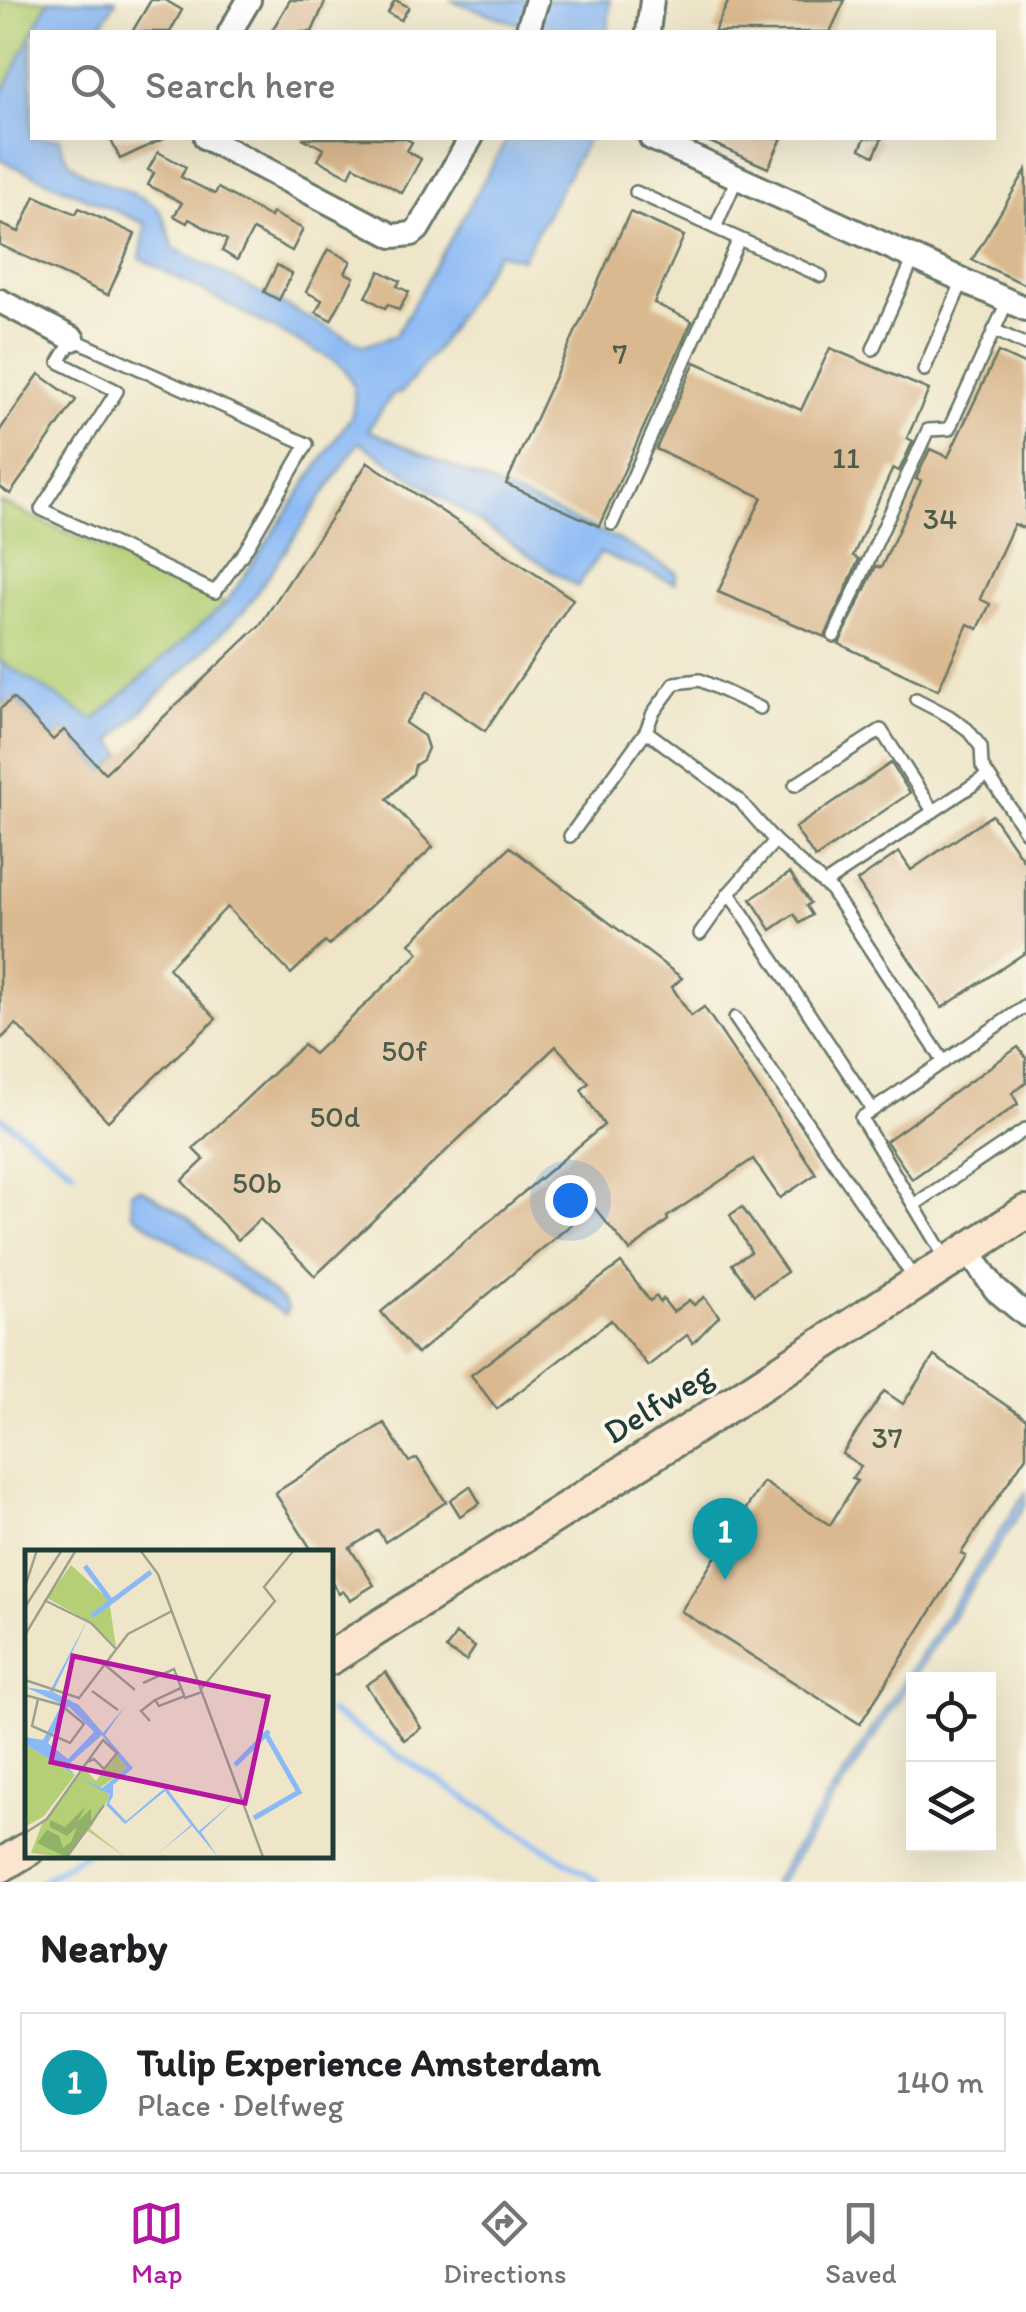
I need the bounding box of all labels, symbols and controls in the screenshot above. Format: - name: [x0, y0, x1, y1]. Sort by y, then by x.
- search box: [30, 30, 996, 140]
- icon: search: [65, 58, 120, 113]
- text: Search here: [145, 62, 336, 108]
- house number: 7: [613, 335, 628, 372]
- house number: 11: [832, 439, 860, 476]
- house number: 34: [923, 500, 957, 537]
- house number: 50f: [381, 1032, 427, 1069]
- house number: 50d: [310, 1098, 361, 1135]
- house number: 50b: [232, 1164, 282, 1201]
- your location: [545, 1175, 596, 1226]
- street label: Delfweg: [595, 1353, 721, 1453]
- house number: 37: [871, 1419, 903, 1456]
- pin: 1: [692, 1498, 758, 1580]
- inset map: [25, 1550, 332, 1857]
- map controls: [906, 1672, 996, 1852]
- button: locate: [906, 1672, 996, 1762]
- button: layers: [906, 1762, 996, 1852]
- text: Nearby: [40, 1922, 167, 1973]
- text: Tulip Experience Amsterdam: [137, 2040, 601, 2086]
- text: 1: [67, 2063, 82, 2101]
- text: 140 m: [896, 2063, 984, 2101]
- text: Place · Delfweg: [137, 2086, 344, 2124]
- tab: Map: [129, 2196, 184, 2290]
- tab: Directions: [443, 2196, 566, 2290]
- tab: Saved: [825, 2196, 897, 2290]

